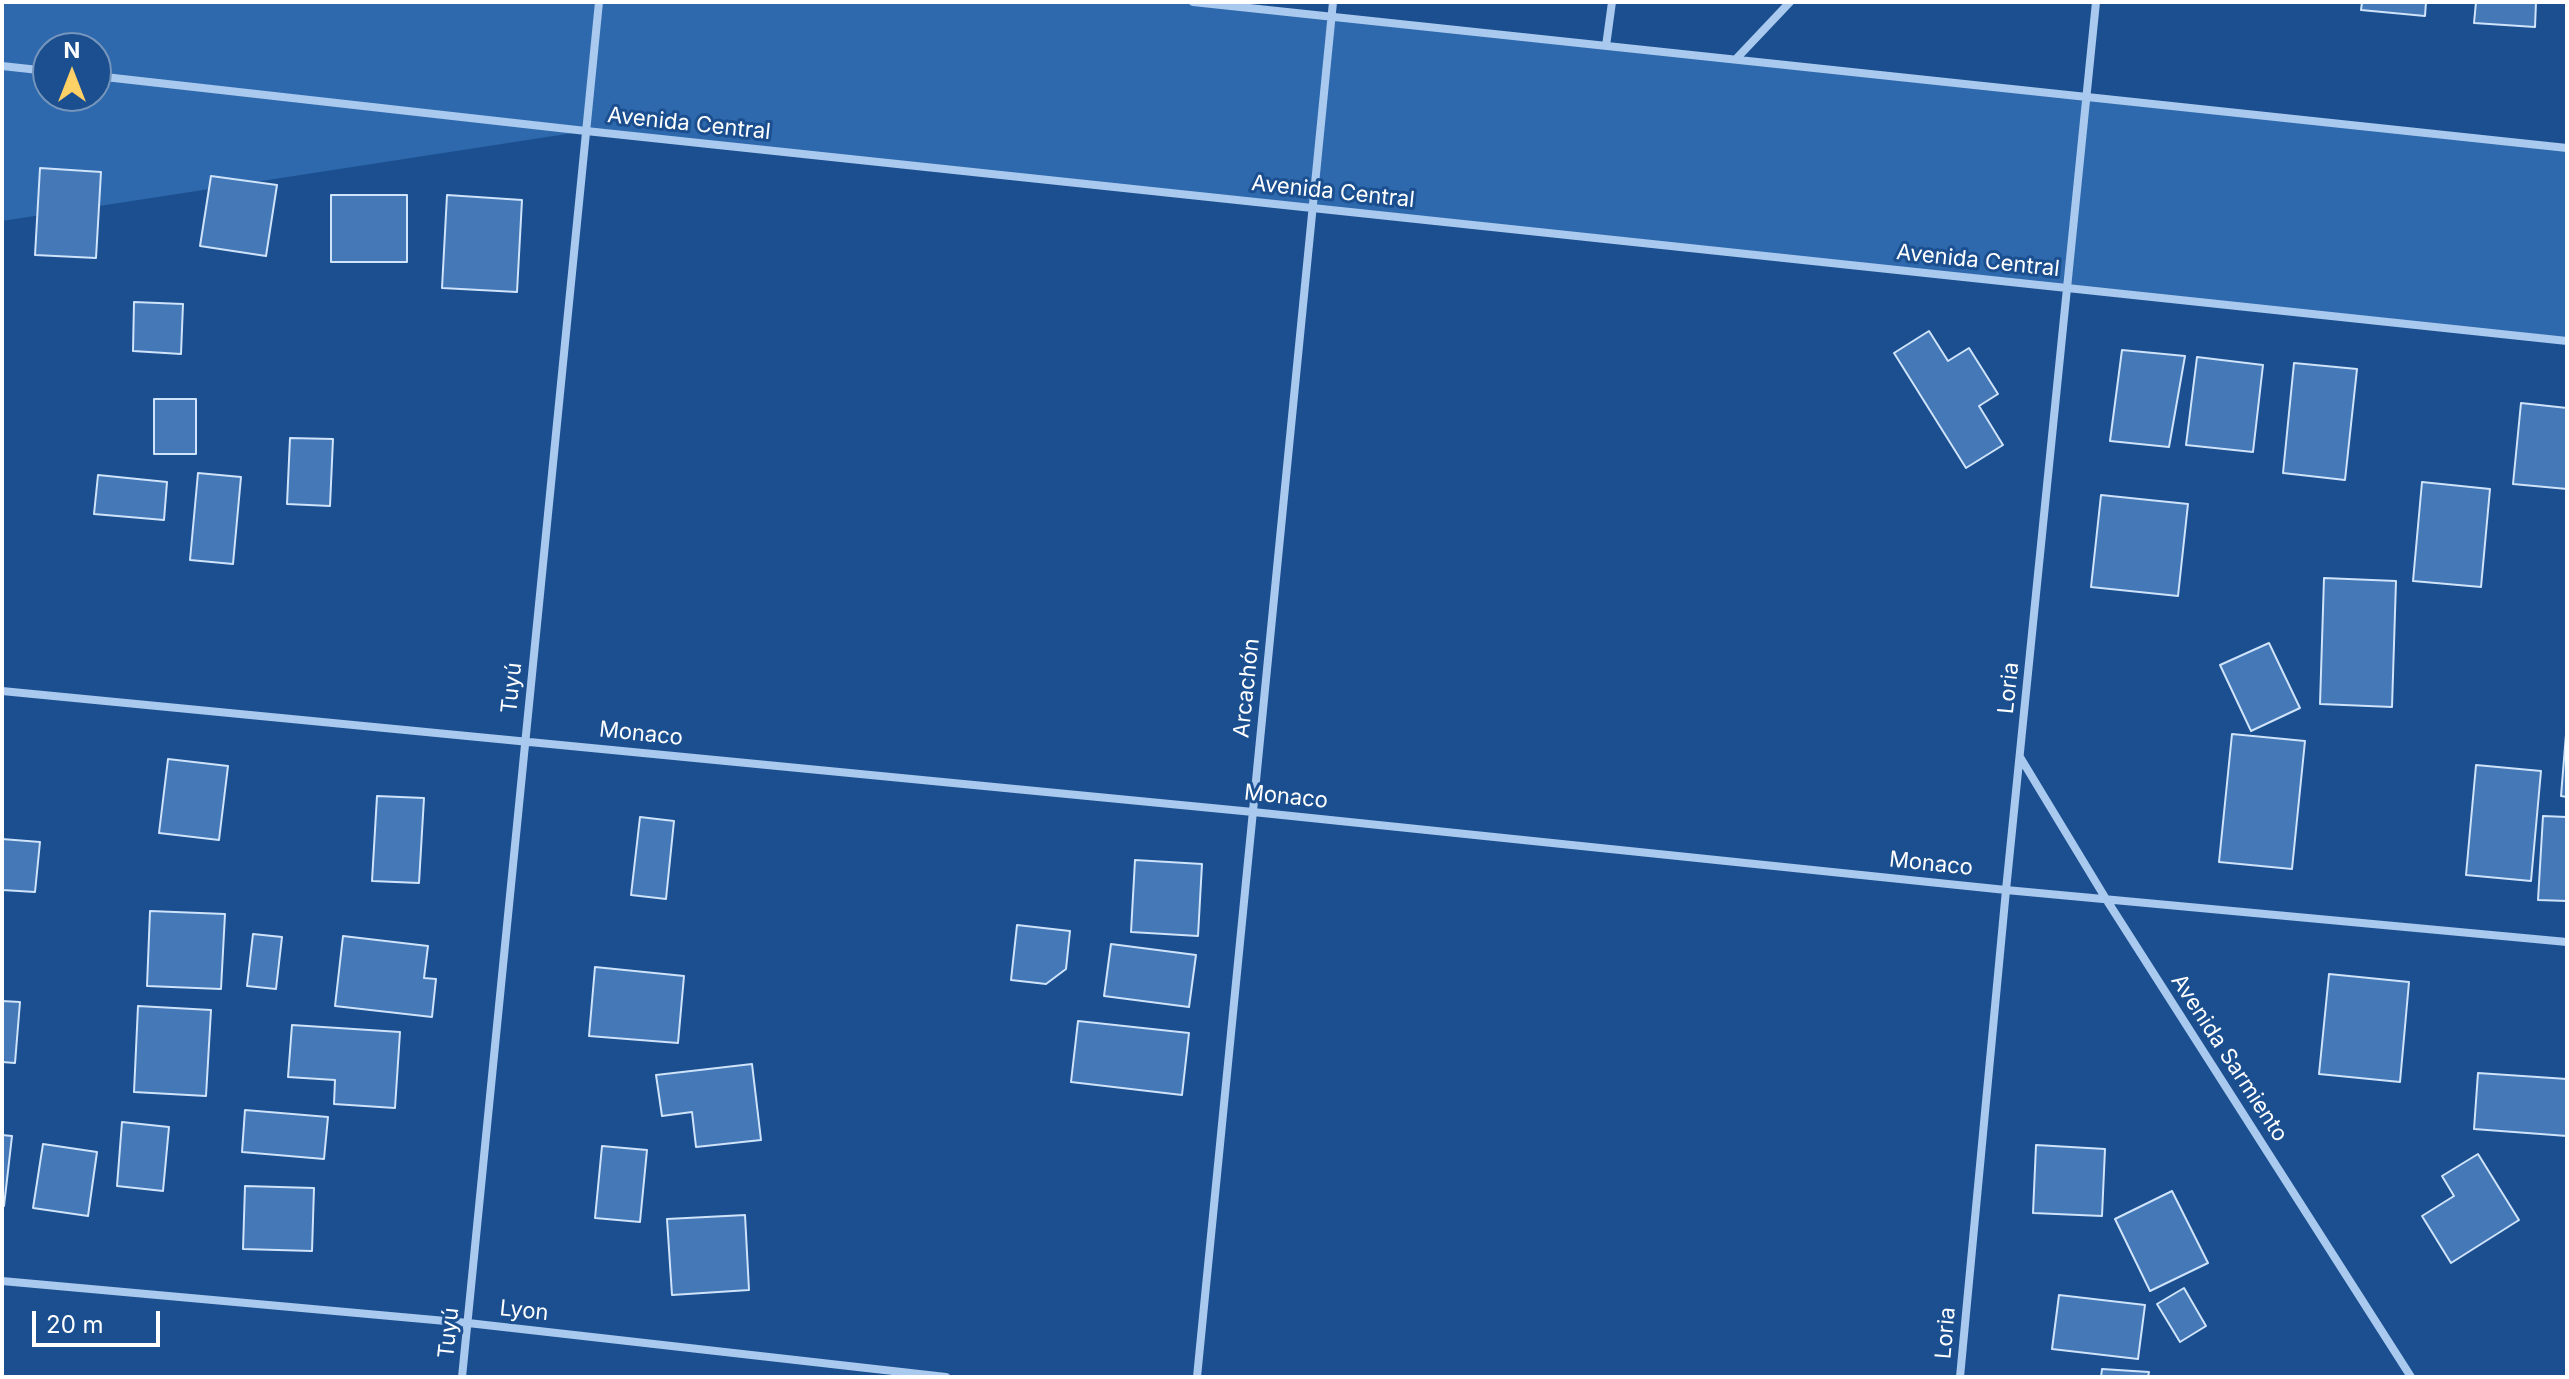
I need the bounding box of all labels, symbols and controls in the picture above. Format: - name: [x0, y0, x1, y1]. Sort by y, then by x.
- north arrow: [32, 32, 112, 112]
- text: N: [64, 37, 80, 63]
- street label: Avenida Central: [606, 102, 772, 146]
- street label: Avenida Central: [1250, 170, 1416, 214]
- street label: Avenida Central: [1895, 239, 2061, 283]
- street label: Arcachón: [1229, 637, 1265, 739]
- street label: Tuyú: [496, 661, 528, 715]
- street label: Loria: [1993, 661, 2025, 715]
- street label: Monaco: [598, 716, 684, 752]
- street label: Monaco: [1243, 779, 1329, 815]
- street label: Monaco: [1888, 846, 1974, 882]
- street label: Avenida Sarmiento: [2165, 969, 2293, 1147]
- scale bar: [36, 1295, 164, 1345]
- street label: Lyon: [498, 1295, 550, 1327]
- street label: Tuyú: [433, 1306, 465, 1360]
- street label: Loria: [1931, 1306, 1961, 1360]
- text: 20 m: [46, 1310, 104, 1339]

